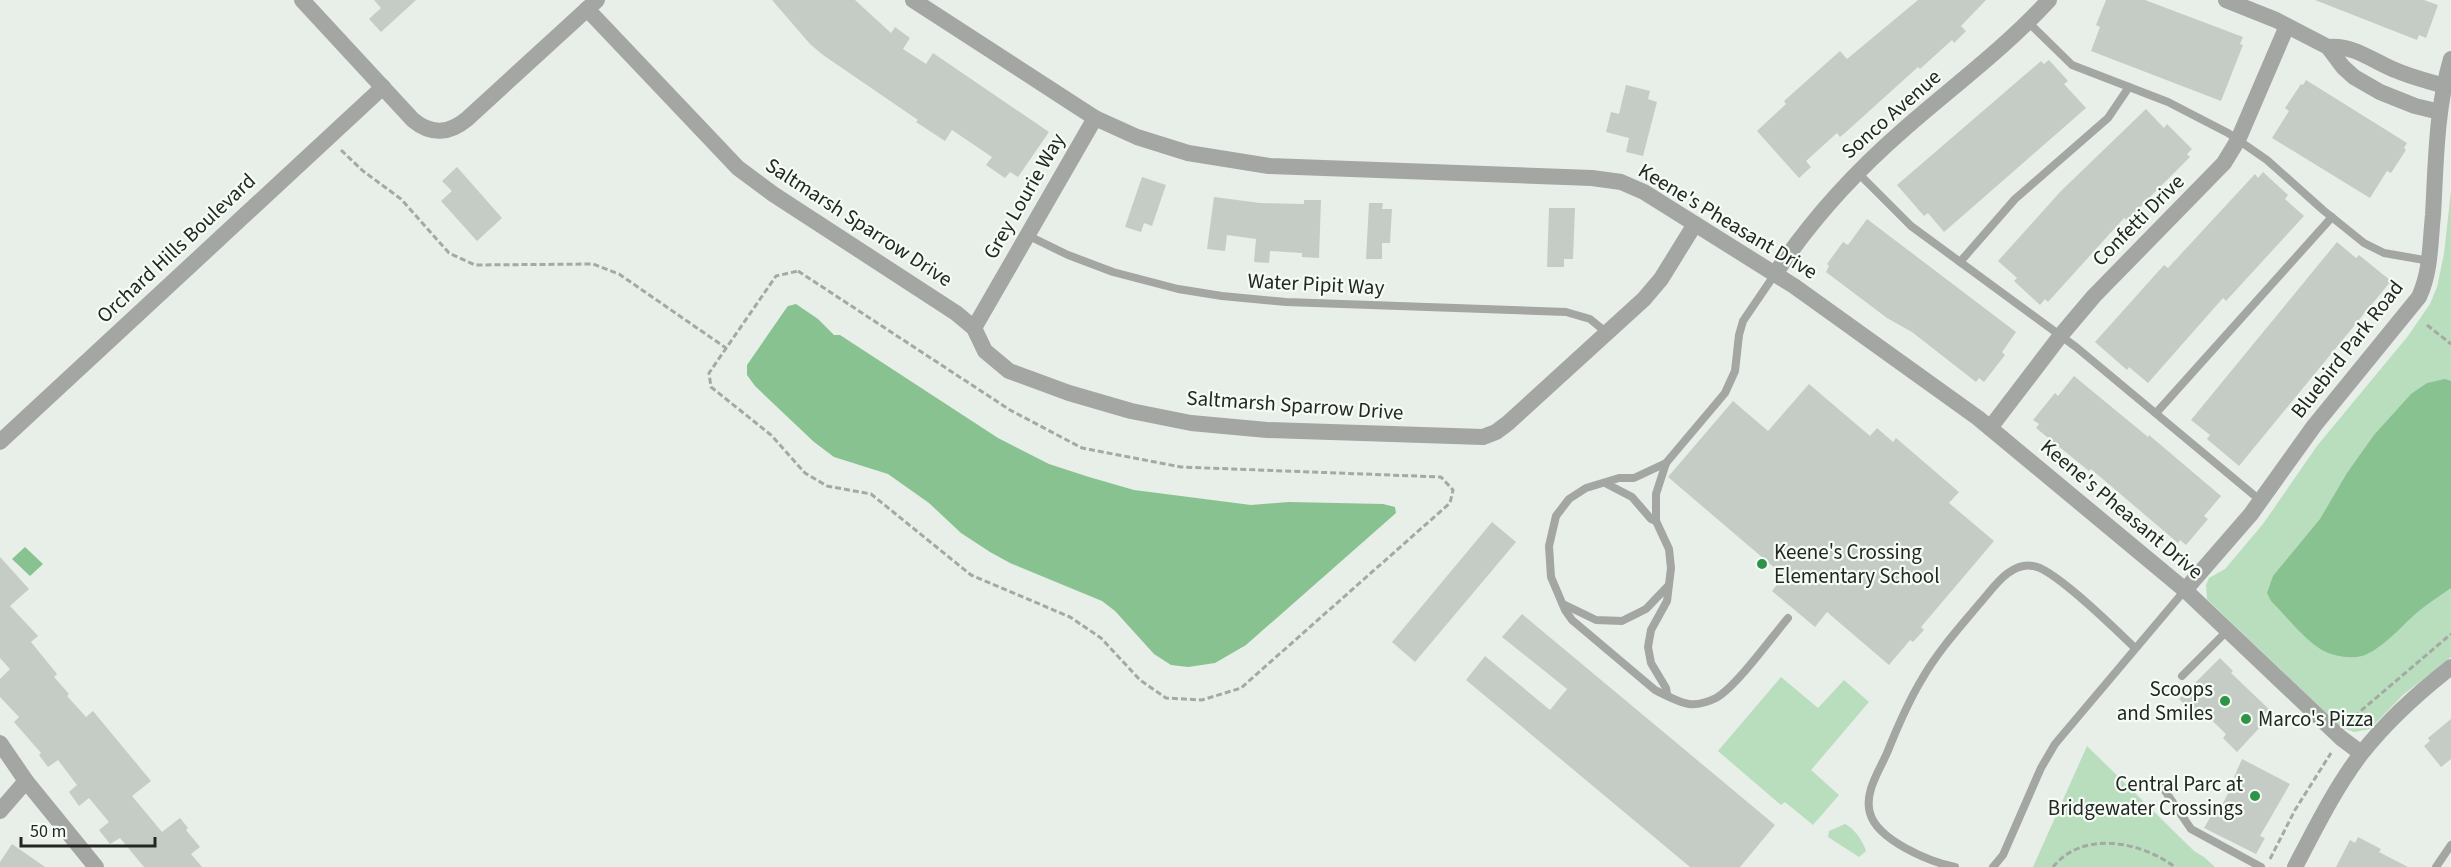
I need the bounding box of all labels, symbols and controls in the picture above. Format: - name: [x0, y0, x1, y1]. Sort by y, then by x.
- street label: Sonco Avenue: [1835, 62, 1947, 166]
- street label: Grey Lourie Way: [976, 127, 1072, 265]
- street label: Saltmarsh Sparrow Drive: [760, 150, 958, 294]
- street label: Keene's Pheasant Drive: [1633, 156, 1823, 286]
- street label: Orchard Hills Boulevard: [90, 166, 262, 330]
- street label: Confetti Drive: [2085, 167, 2191, 273]
- street label: Water Pipit Way: [1247, 265, 1385, 303]
- street label: Bluebird Park Road: [2284, 274, 2410, 424]
- street label: Saltmarsh Sparrow Drive: [1185, 382, 1405, 428]
- street label: Keene's Pheasant Drive: [2034, 432, 2210, 586]
- place label: Keene's Crossing Elementary School: [1774, 537, 1940, 591]
- marker: Keene's Crossing Elementary School: [1755, 557, 1769, 571]
- place label: Scoops and Smiles: [2117, 674, 2213, 728]
- marker: Scoops and Smiles: [2218, 694, 2232, 708]
- place label: Marco's Pizza: [2258, 704, 2374, 734]
- marker: Marco's Pizza: [2239, 712, 2253, 726]
- place label: Central Parc at Bridgewater Crossings: [2048, 769, 2243, 823]
- marker: Central Parc at Bridgewater Crossings: [2248, 789, 2262, 803]
- scale bar: [21, 810, 154, 848]
- text: 50 m: [30, 819, 66, 844]

